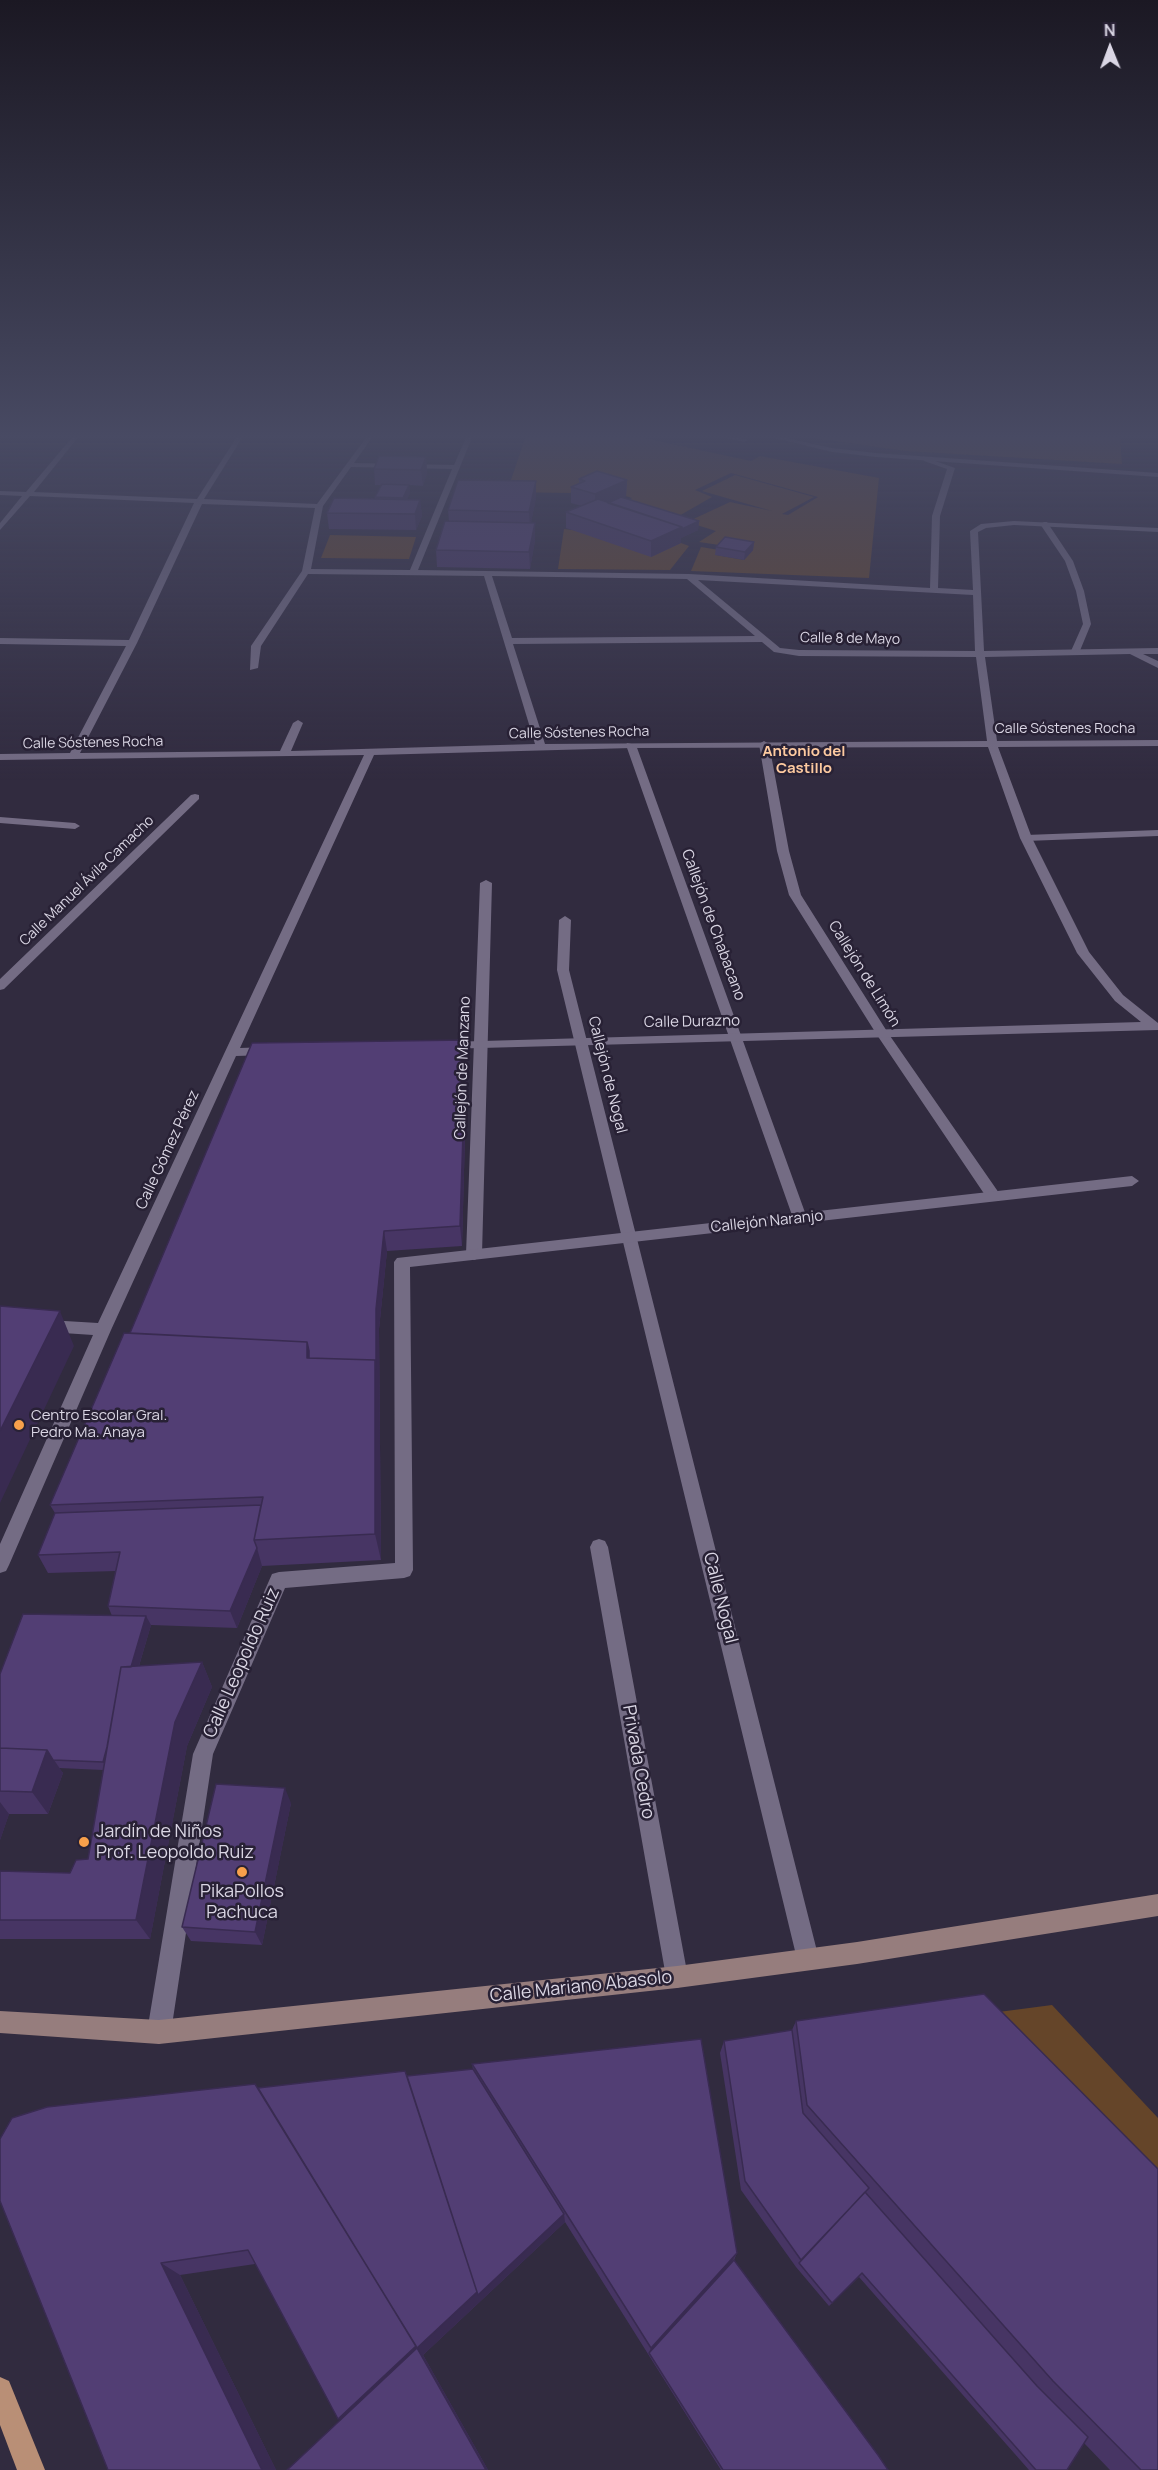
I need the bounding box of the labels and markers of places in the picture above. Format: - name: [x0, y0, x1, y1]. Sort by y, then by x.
- place label: Centro Escolar Gral. Pedro Ma. Anaya: [31, 1407, 167, 1442]
- marker: Centro Escolar Gral. Pedro Ma. Anaya: [12, 1418, 26, 1432]
- place label: Jardín de Niños Prof. Leopoldo Ruiz: [96, 1821, 254, 1864]
- marker: Jardín de Niños Prof. Leopoldo Ruiz: [77, 1835, 91, 1849]
- marker: PikaPollos Pachuca: [235, 1865, 249, 1879]
- place label: PikaPollos Pachuca: [200, 1881, 284, 1924]

